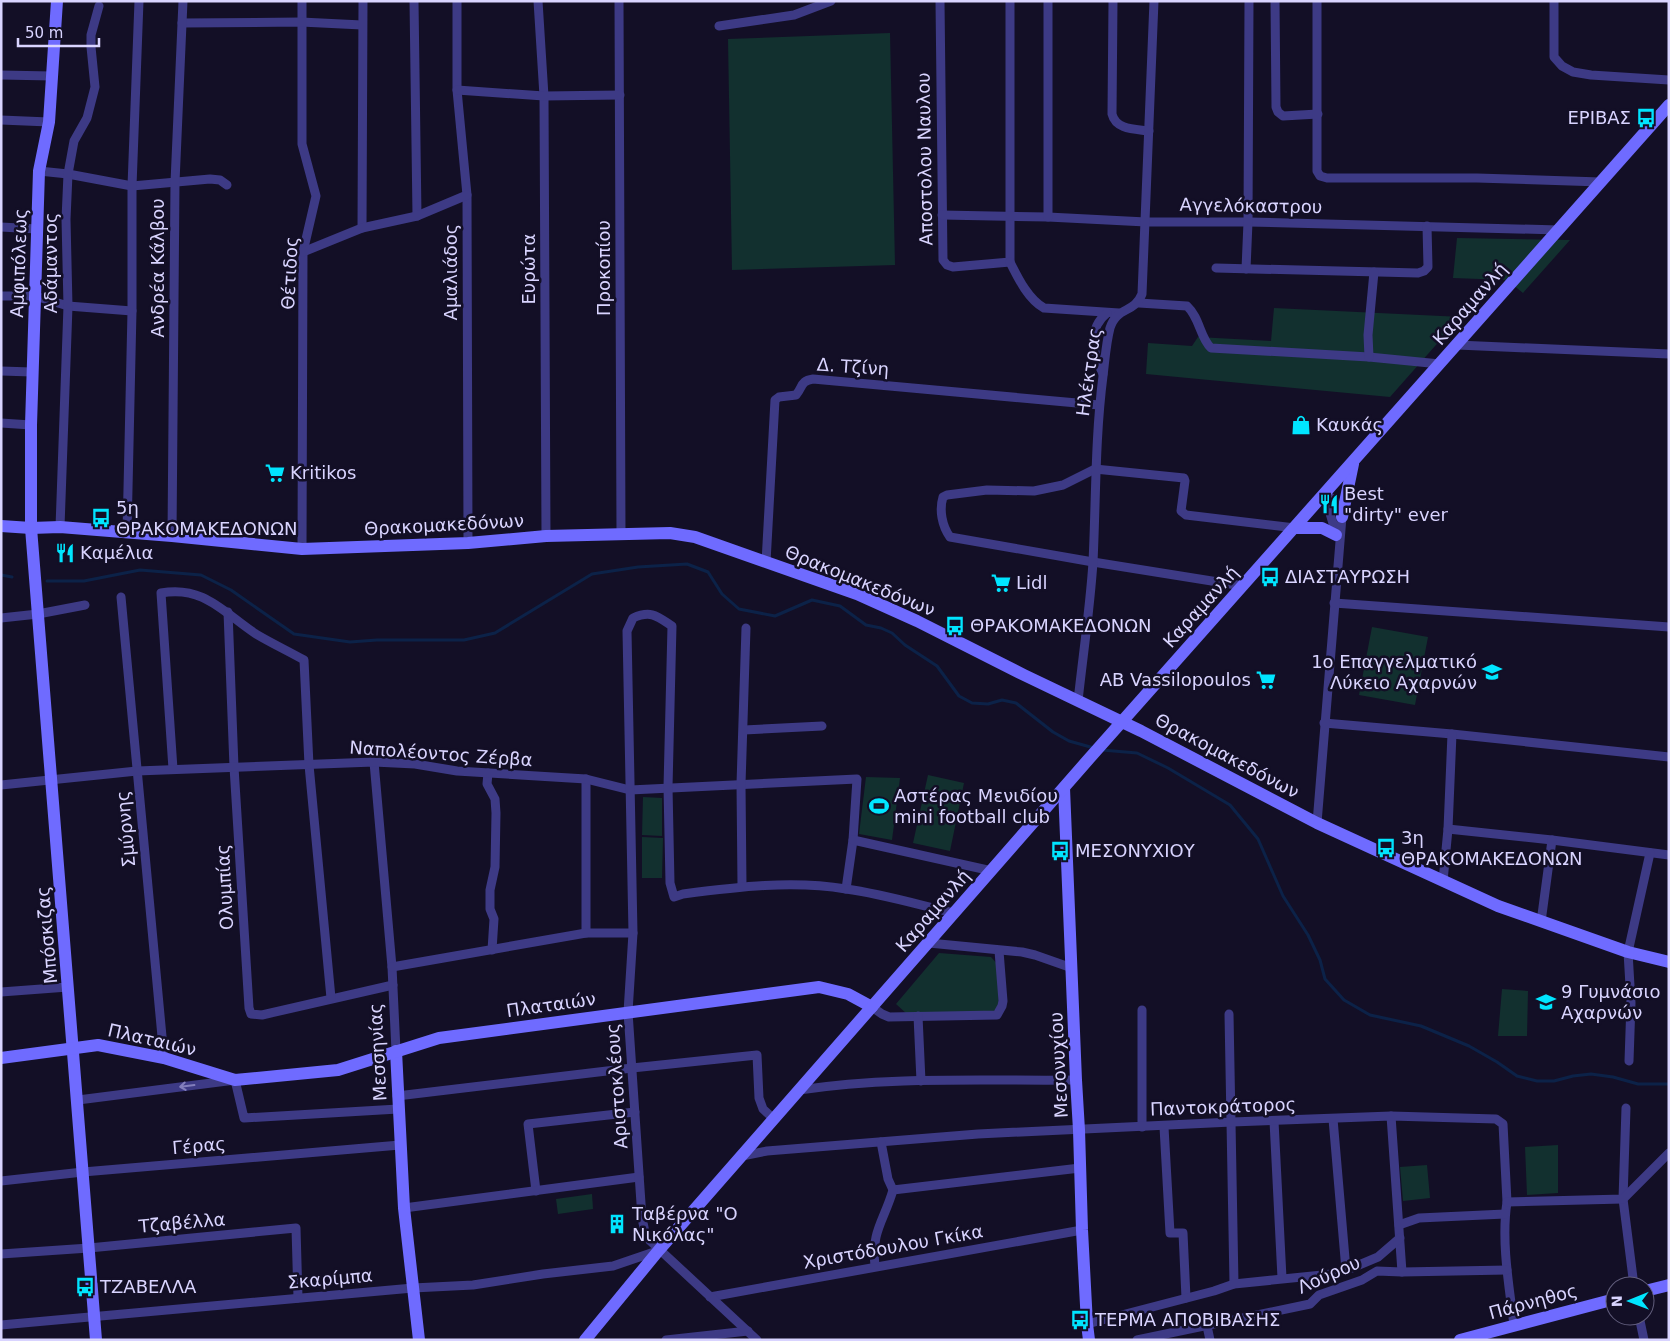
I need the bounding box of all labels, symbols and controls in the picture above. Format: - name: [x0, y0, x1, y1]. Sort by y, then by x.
- scale bar: [18, 15, 99, 47]
- text: 50 m: [25, 24, 63, 42]
- street label: Αποστολου Ναυλου: [912, 72, 937, 246]
- place label: ΕΡΙΒΑΣ: [1567, 107, 1631, 128]
- bus stop icon: ΕΡΙΒΑΣ: [1635, 107, 1657, 129]
- street label: Αγγελόκαστρου: [1180, 194, 1322, 217]
- street label: Ανδρέα Κάλβου: [147, 198, 168, 338]
- street label: Αμφιπόλεως: [6, 208, 31, 318]
- street label: Αδάμαντος: [40, 213, 61, 313]
- street label: Προκοπίου: [593, 220, 614, 316]
- street label: Αμαλιάδος: [440, 224, 461, 320]
- street label: Ευρώτα: [518, 234, 539, 305]
- street label: Θέτιδος: [277, 236, 302, 310]
- street label: Καραμανλή: [1428, 258, 1511, 349]
- street label: Ηλέκτρας: [1072, 326, 1105, 418]
- street label: Δ. Τζίνη: [816, 354, 890, 379]
- shop icon: Καυκάς: [1290, 414, 1312, 436]
- place label: Καυκάς: [1316, 414, 1383, 435]
- supermarket icon: Kritikos: [264, 462, 286, 484]
- place label: Kritikos: [290, 462, 356, 483]
- place label: Best "dirty" ever: [1344, 483, 1449, 525]
- restaurant icon: Best "dirty" ever: [1318, 493, 1340, 515]
- place label: 5η ΘΡΑΚΟΜΑΚΕΔΟΝΩΝ: [116, 497, 298, 539]
- bus stop icon: 5η ΘΡΑΚΟΜΑΚΕΔΟΝΩΝ: [90, 507, 112, 529]
- street label: Θρακομακεδόνων: [364, 510, 524, 539]
- street label: Θρακομακεδόνων: [782, 541, 938, 620]
- restaurant icon: Καμέλια: [54, 542, 76, 564]
- place label: Καμέλια: [80, 542, 153, 563]
- street label: Καραμανλή: [1159, 562, 1243, 652]
- bus stop icon: ΔΙΑΣΤΑΥΡΩΣΗ: [1259, 566, 1281, 588]
- place label: ΔΙΑΣΤΑΥΡΩΣΗ: [1285, 566, 1410, 587]
- supermarket icon: Lidl: [990, 572, 1012, 594]
- place label: Lidl: [1016, 572, 1047, 593]
- bus stop icon: ΘΡΑΚΟΜΑΚΕΔΟΝΩΝ: [944, 615, 966, 637]
- place label: ΘΡΑΚΟΜΑΚΕΔΟΝΩΝ: [970, 615, 1152, 636]
- place label: 1ο Επαγγελματικό Λύκειο Αχαρνών: [1311, 651, 1477, 693]
- school or university icon: 1ο Επαγγελματικό Λύκειο Αχαρνών: [1481, 661, 1503, 683]
- place label: AB Vassilopoulos: [1100, 669, 1251, 690]
- supermarket icon: AB Vassilopoulos: [1255, 669, 1277, 691]
- street label: Θρακομακεδόνων: [1152, 709, 1303, 802]
- street label: Ναπολέοντος Ζέρβα: [349, 737, 533, 770]
- place label: Αστέρας Μενιδίου mini football club: [894, 785, 1058, 827]
- street label: Σμύρνης: [112, 790, 139, 868]
- sports icon: Αστέρας Μενιδίου mini football club: [868, 795, 890, 817]
- place label: 3η ΘΡΑΚΟΜΑΚΕΔΟΝΩΝ: [1401, 827, 1583, 869]
- bus stop icon: 3η ΘΡΑΚΟΜΑΚΕΔΟΝΩΝ: [1375, 837, 1397, 859]
- bus stop icon: ΜΕΣΟΝΥΧΙΟΥ: [1049, 840, 1071, 862]
- place label: ΜΕΣΟΝΥΧΙΟΥ: [1075, 840, 1196, 861]
- street label: Ολυμπίας: [212, 844, 237, 931]
- street label: Καραμανλή: [891, 865, 974, 956]
- street label: Μπόσκιζας: [32, 885, 61, 985]
- place label: 9 Γυμνάσιο Αχαρνών: [1561, 981, 1661, 1023]
- street label: Πλαταιών: [505, 988, 597, 1021]
- school or university icon: 9 Γυμνάσιο Αχαρνών: [1535, 991, 1557, 1013]
- street label: Μεσσηνίας: [364, 1003, 391, 1102]
- street label: Μεσονυχίου: [1045, 1012, 1072, 1119]
- street label: Πλαταιών: [106, 1019, 198, 1060]
- street label: Αριστοκλέους: [602, 1022, 631, 1150]
- one-way arrow: [179, 1081, 195, 1091]
- street label: Παντοκράτορος: [1150, 1093, 1296, 1120]
- street label: Γέρας: [171, 1133, 227, 1158]
- place label: Ταβέρνα "Ο Νικόλας": [631, 1203, 738, 1245]
- street label: Τζαβέλλα: [137, 1208, 226, 1237]
- building icon: Ταβέρνα "Ο Νικόλας": [606, 1213, 628, 1235]
- street label: Χριστόδουλου Γκίκα: [801, 1220, 985, 1273]
- street label: Λούρου: [1294, 1251, 1363, 1298]
- street label: Σκαρίμπα: [286, 1264, 373, 1293]
- bus stop icon: ΤΖΑΒΕΛΛΑ: [74, 1276, 96, 1298]
- place label: ΤΖΑΒΕΛΛΑ: [99, 1276, 197, 1297]
- north arrow: [1605, 1276, 1655, 1326]
- street label: Πάρνηθος: [1486, 1280, 1579, 1323]
- text: N: [1609, 1295, 1625, 1307]
- bus stop icon: ΤΕΡΜΑ ΑΠΟΒΙΒΑΣΗΣ: [1069, 1309, 1091, 1331]
- place label: ΤΕΡΜΑ ΑΠΟΒΙΒΑΣΗΣ: [1094, 1309, 1280, 1330]

